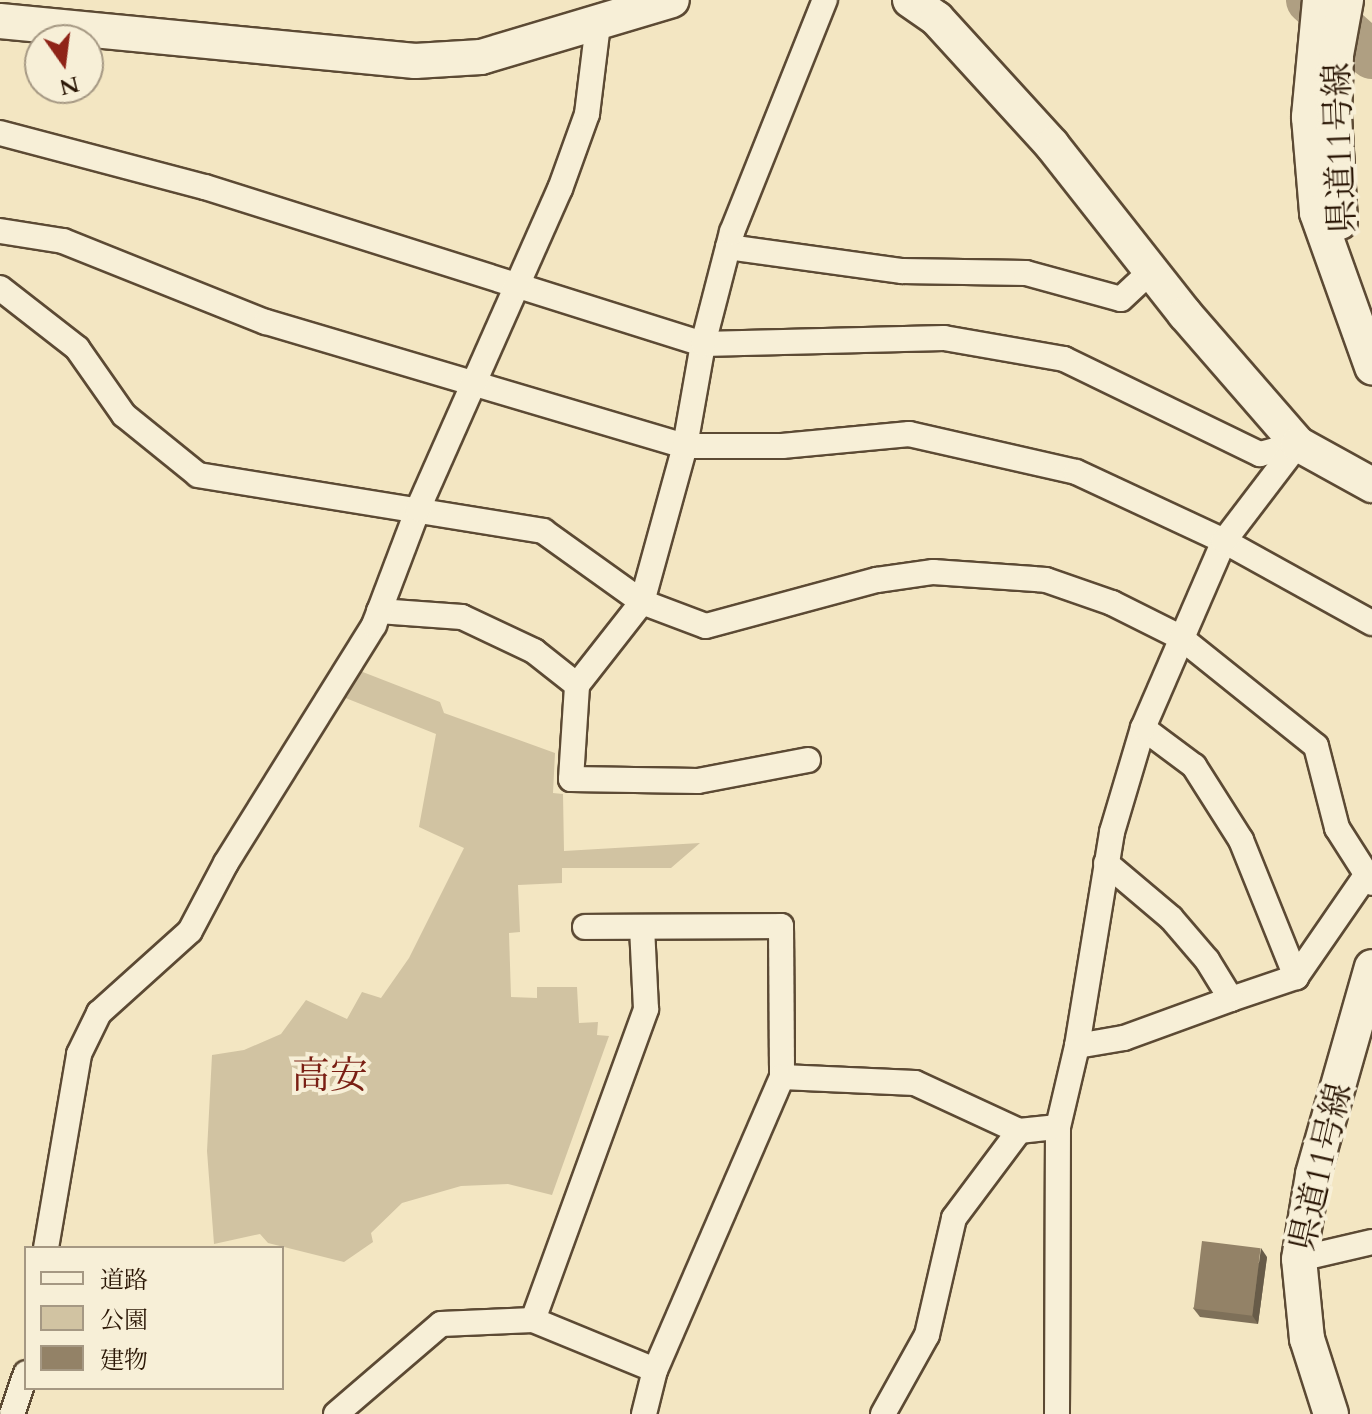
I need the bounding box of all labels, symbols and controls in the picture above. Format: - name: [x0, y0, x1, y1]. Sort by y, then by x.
- north arrow: [24, 24, 104, 104]
- street label: 県道11号線: [1317, 62, 1363, 234]
- text: N: [56, 68, 82, 102]
- district label: 高安: [292, 1054, 368, 1100]
- street label: 県道11号線: [1282, 1079, 1360, 1255]
- legend: [24, 1246, 284, 1390]
- text: 道路: [100, 1264, 148, 1297]
- text: 公園: [100, 1304, 148, 1337]
- text: 建物: [100, 1344, 148, 1377]

